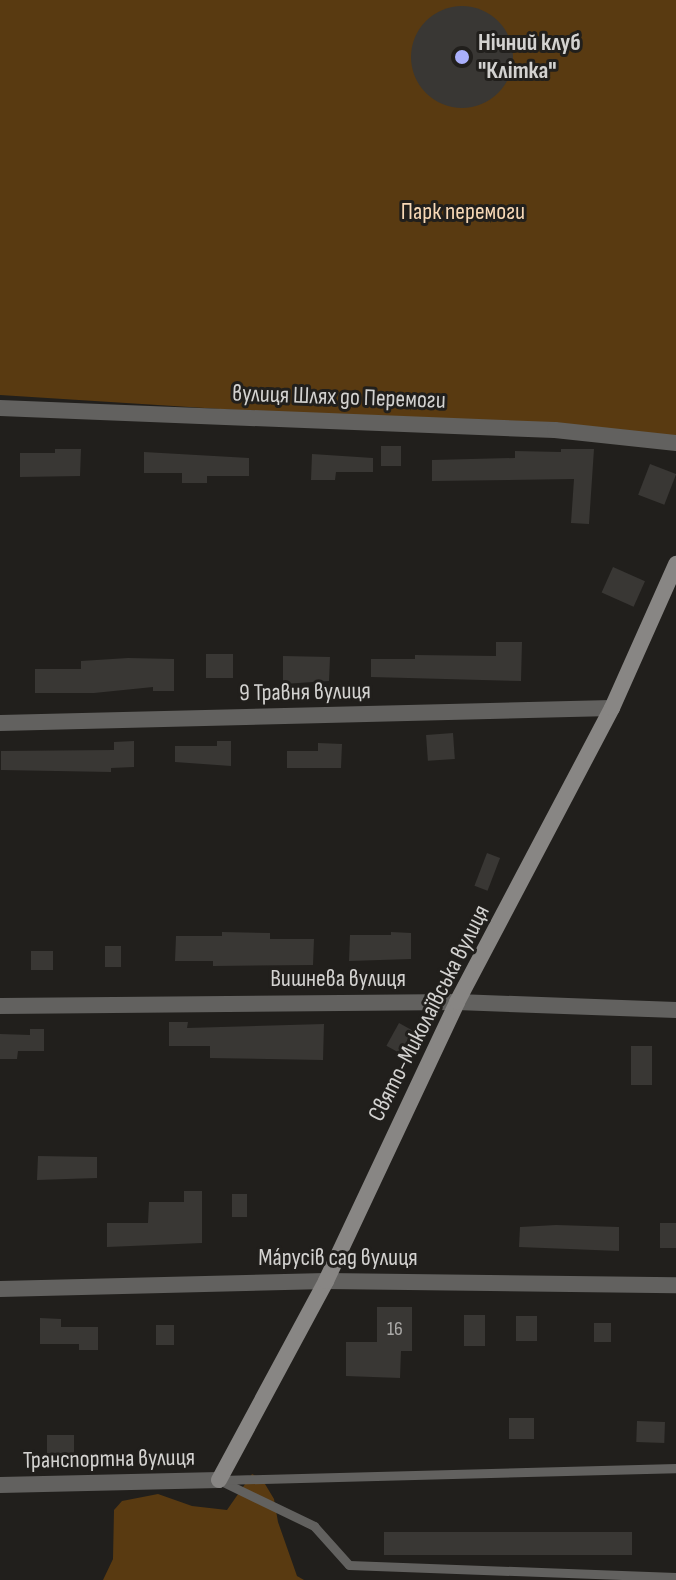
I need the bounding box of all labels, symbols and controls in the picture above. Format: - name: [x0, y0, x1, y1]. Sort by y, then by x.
- place label: Нічний клуб "Клітка": [478, 29, 581, 85]
- marker: Нічний клуб "Клітка": [453, 48, 471, 66]
- park label: Парк перемоги: [401, 198, 525, 226]
- street label: вулиця Шлях до Перемоги: [232, 379, 446, 415]
- street label: 9 Травня вулиця: [239, 676, 371, 708]
- street label: Свято-Миколаївська вулиця: [362, 900, 496, 1126]
- street label: Вишнева вулиця: [270, 965, 406, 993]
- street label: Мáрусів сад вулиця: [258, 1244, 418, 1272]
- house number: 16: [387, 1317, 403, 1341]
- street label: Транспортна вулиця: [23, 1443, 195, 1475]

